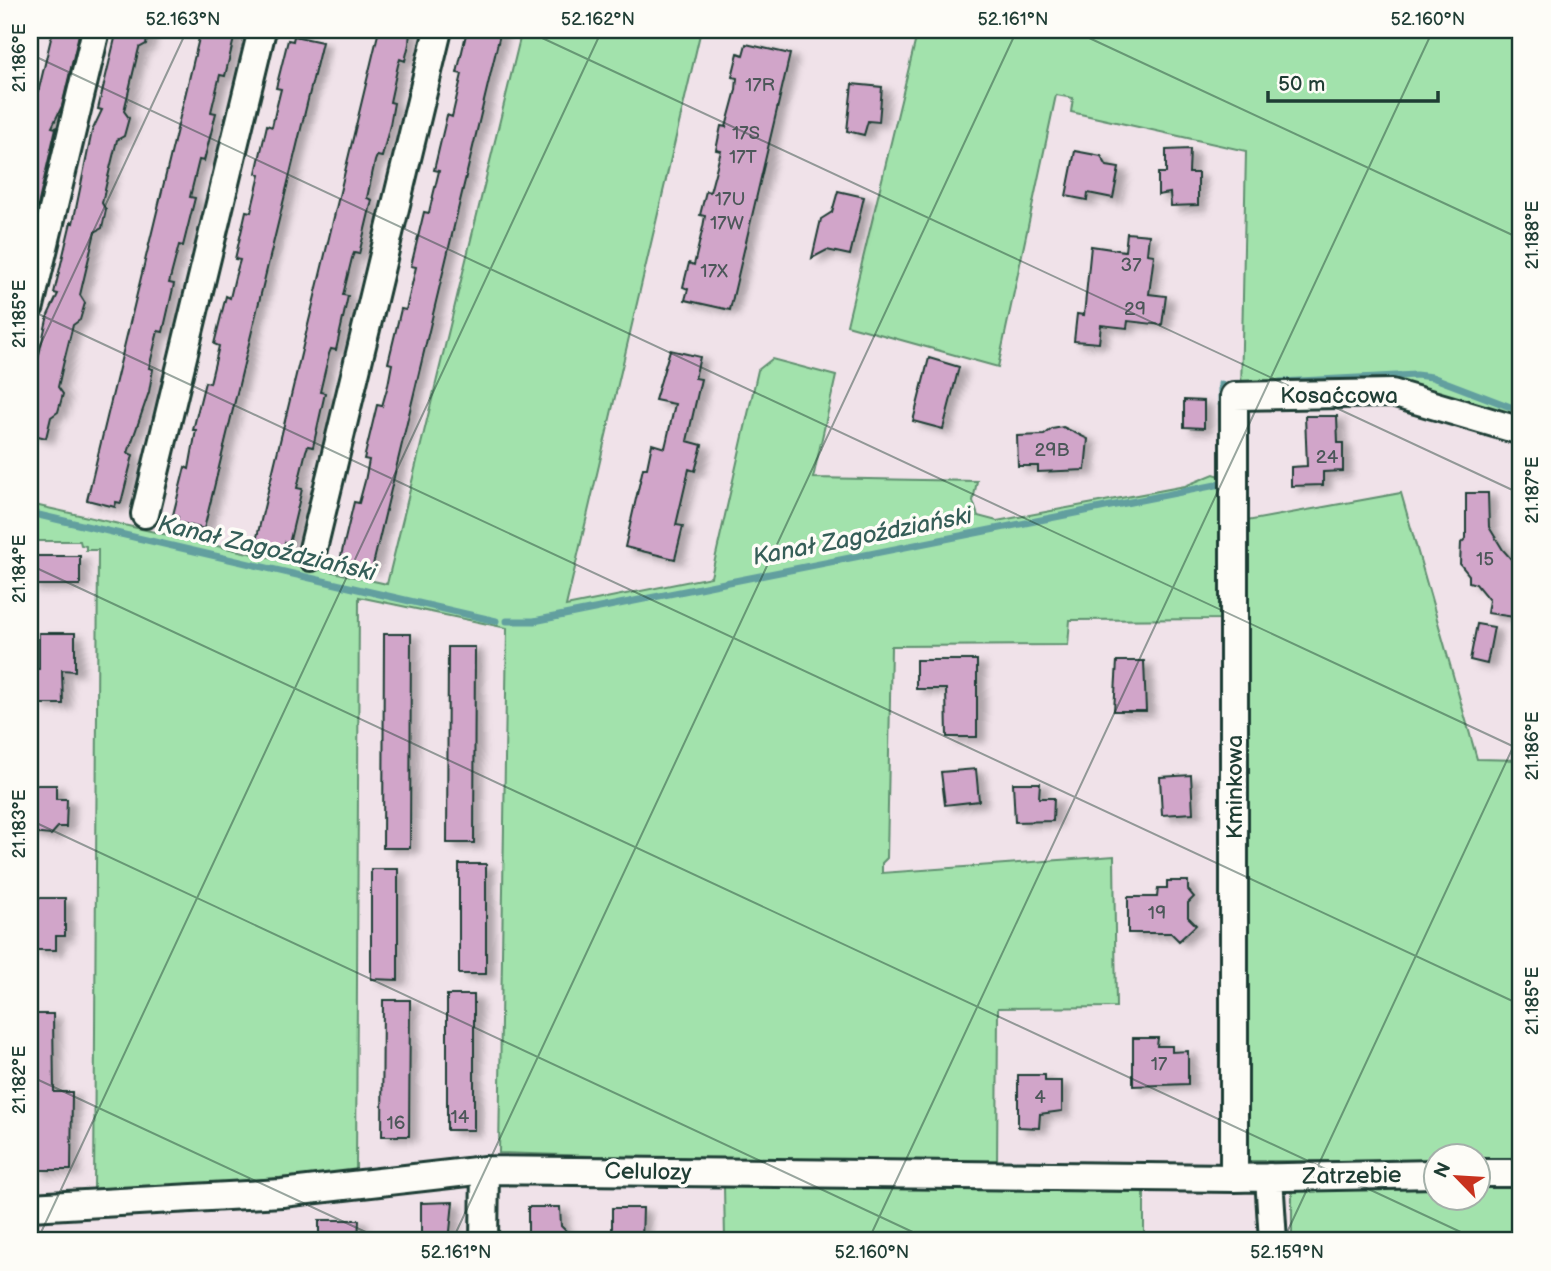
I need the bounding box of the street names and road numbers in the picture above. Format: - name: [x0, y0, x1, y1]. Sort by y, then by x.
- street label: Kosaćcowa: [1280, 382, 1398, 410]
- street label: Kminkowa: [1221, 735, 1249, 839]
- street label: Celulozy: [604, 1157, 692, 1187]
- street label: Zatrzebie: [1301, 1161, 1402, 1191]

